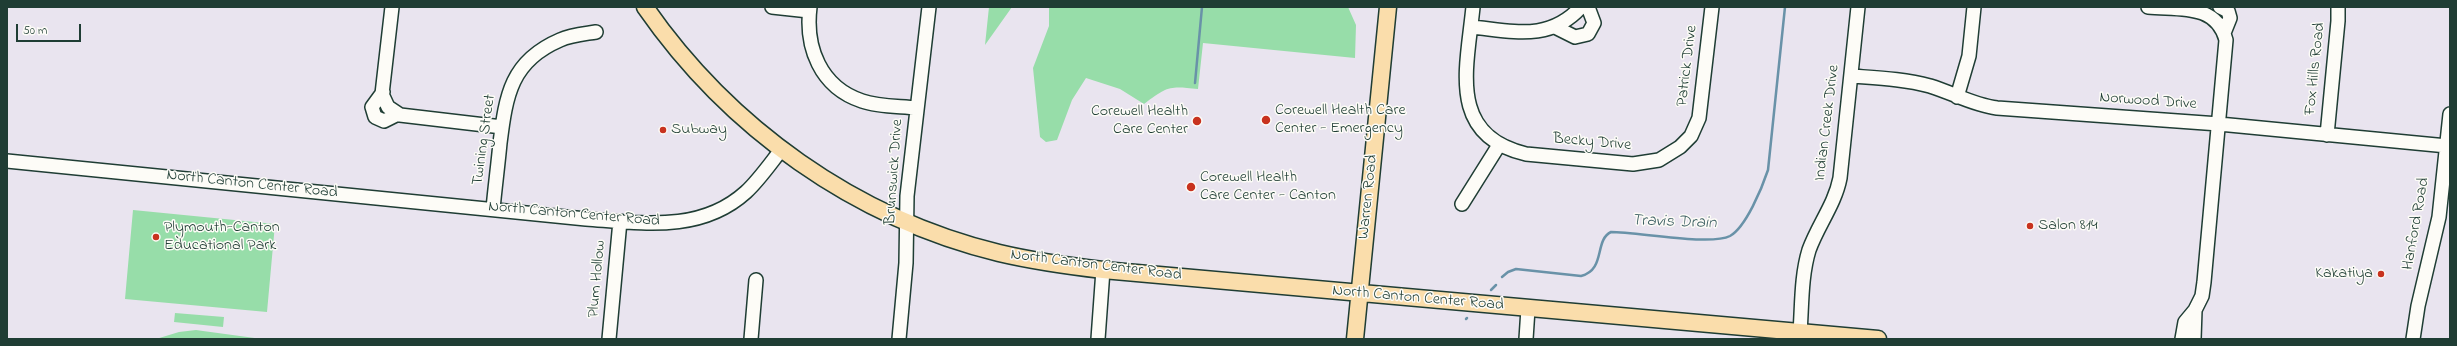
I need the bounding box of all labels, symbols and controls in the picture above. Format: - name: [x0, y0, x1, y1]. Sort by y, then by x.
- scale bar: [18, 16, 83, 42]
- text: 50 m: [23, 22, 47, 40]
- street label: Fox Hills Road: [2302, 22, 2330, 116]
- street label: Patrick Drive: [1673, 24, 1703, 108]
- street label: Indian Creek Drive: [1811, 64, 1845, 182]
- street label: Norwood Drive: [2099, 89, 2197, 115]
- street label: Twining Street: [469, 93, 501, 187]
- place label: Corewell Health Care Center - Emergency: [1275, 101, 1406, 139]
- place label: Corewell Health Care Center: [1091, 102, 1188, 140]
- marker: Corewell Health Care Center - Emergency: [1260, 114, 1272, 126]
- marker: Corewell Health Care Center: [1191, 115, 1203, 127]
- street label: Brunswick Drive: [882, 119, 908, 225]
- place label: Subway: [671, 120, 727, 140]
- marker: Subway: [658, 125, 668, 135]
- street label: Becky Drive: [1552, 130, 1632, 156]
- street label: Warren Road: [1355, 154, 1383, 240]
- street label: North Canton Center Road: [165, 166, 339, 204]
- place label: Corewell Health Care Center - Canton: [1200, 168, 1336, 206]
- street label: Hanford Road: [2399, 176, 2435, 272]
- marker: Corewell Health Care Center - Canton: [1185, 181, 1197, 193]
- street label: North Canton Center Road: [487, 198, 661, 232]
- water label: Travis Drain: [1631, 211, 1717, 235]
- place label: Salon 814: [2038, 216, 2097, 236]
- place label: Plymouth-Canton Educational Park: [164, 218, 280, 256]
- marker: Salon 814: [2025, 221, 2035, 231]
- marker: Plymouth-Canton Educational Park: [151, 232, 161, 242]
- street label: Plum Hollow: [585, 239, 611, 319]
- street label: North Canton Center Road: [1009, 246, 1183, 286]
- place label: Kakatiya: [2315, 264, 2373, 284]
- marker: Kakatiya: [2376, 269, 2386, 279]
- street label: North Canton Center Road: [1331, 282, 1505, 316]

